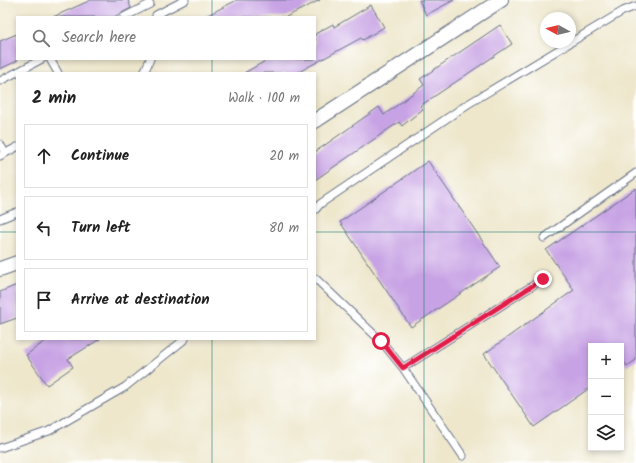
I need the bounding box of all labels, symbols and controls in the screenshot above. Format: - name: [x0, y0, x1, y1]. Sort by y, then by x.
- north arrow: [540, 12, 576, 48]
- search box: [16, 16, 316, 60]
- text: Search here: [62, 26, 136, 50]
- icon: search: [30, 27, 52, 49]
- text: 2 min: [32, 85, 76, 112]
- text: Walk · 100 m: [228, 88, 300, 109]
- text: Continue: [71, 144, 129, 168]
- icon: ahead: [33, 145, 55, 167]
- text: 20 m: [269, 146, 299, 167]
- text: Turn left: [71, 216, 131, 240]
- icon: left: [33, 217, 55, 239]
- text: 80 m: [269, 218, 299, 239]
- route end: [534, 270, 552, 288]
- text: Arrive at destination: [71, 288, 210, 312]
- icon: arrive: [33, 289, 55, 311]
- route start: [372, 332, 390, 350]
- map controls: [588, 343, 624, 451]
- button: +: [588, 343, 624, 379]
- button: −: [588, 379, 624, 415]
- button: layers: [588, 415, 624, 451]

